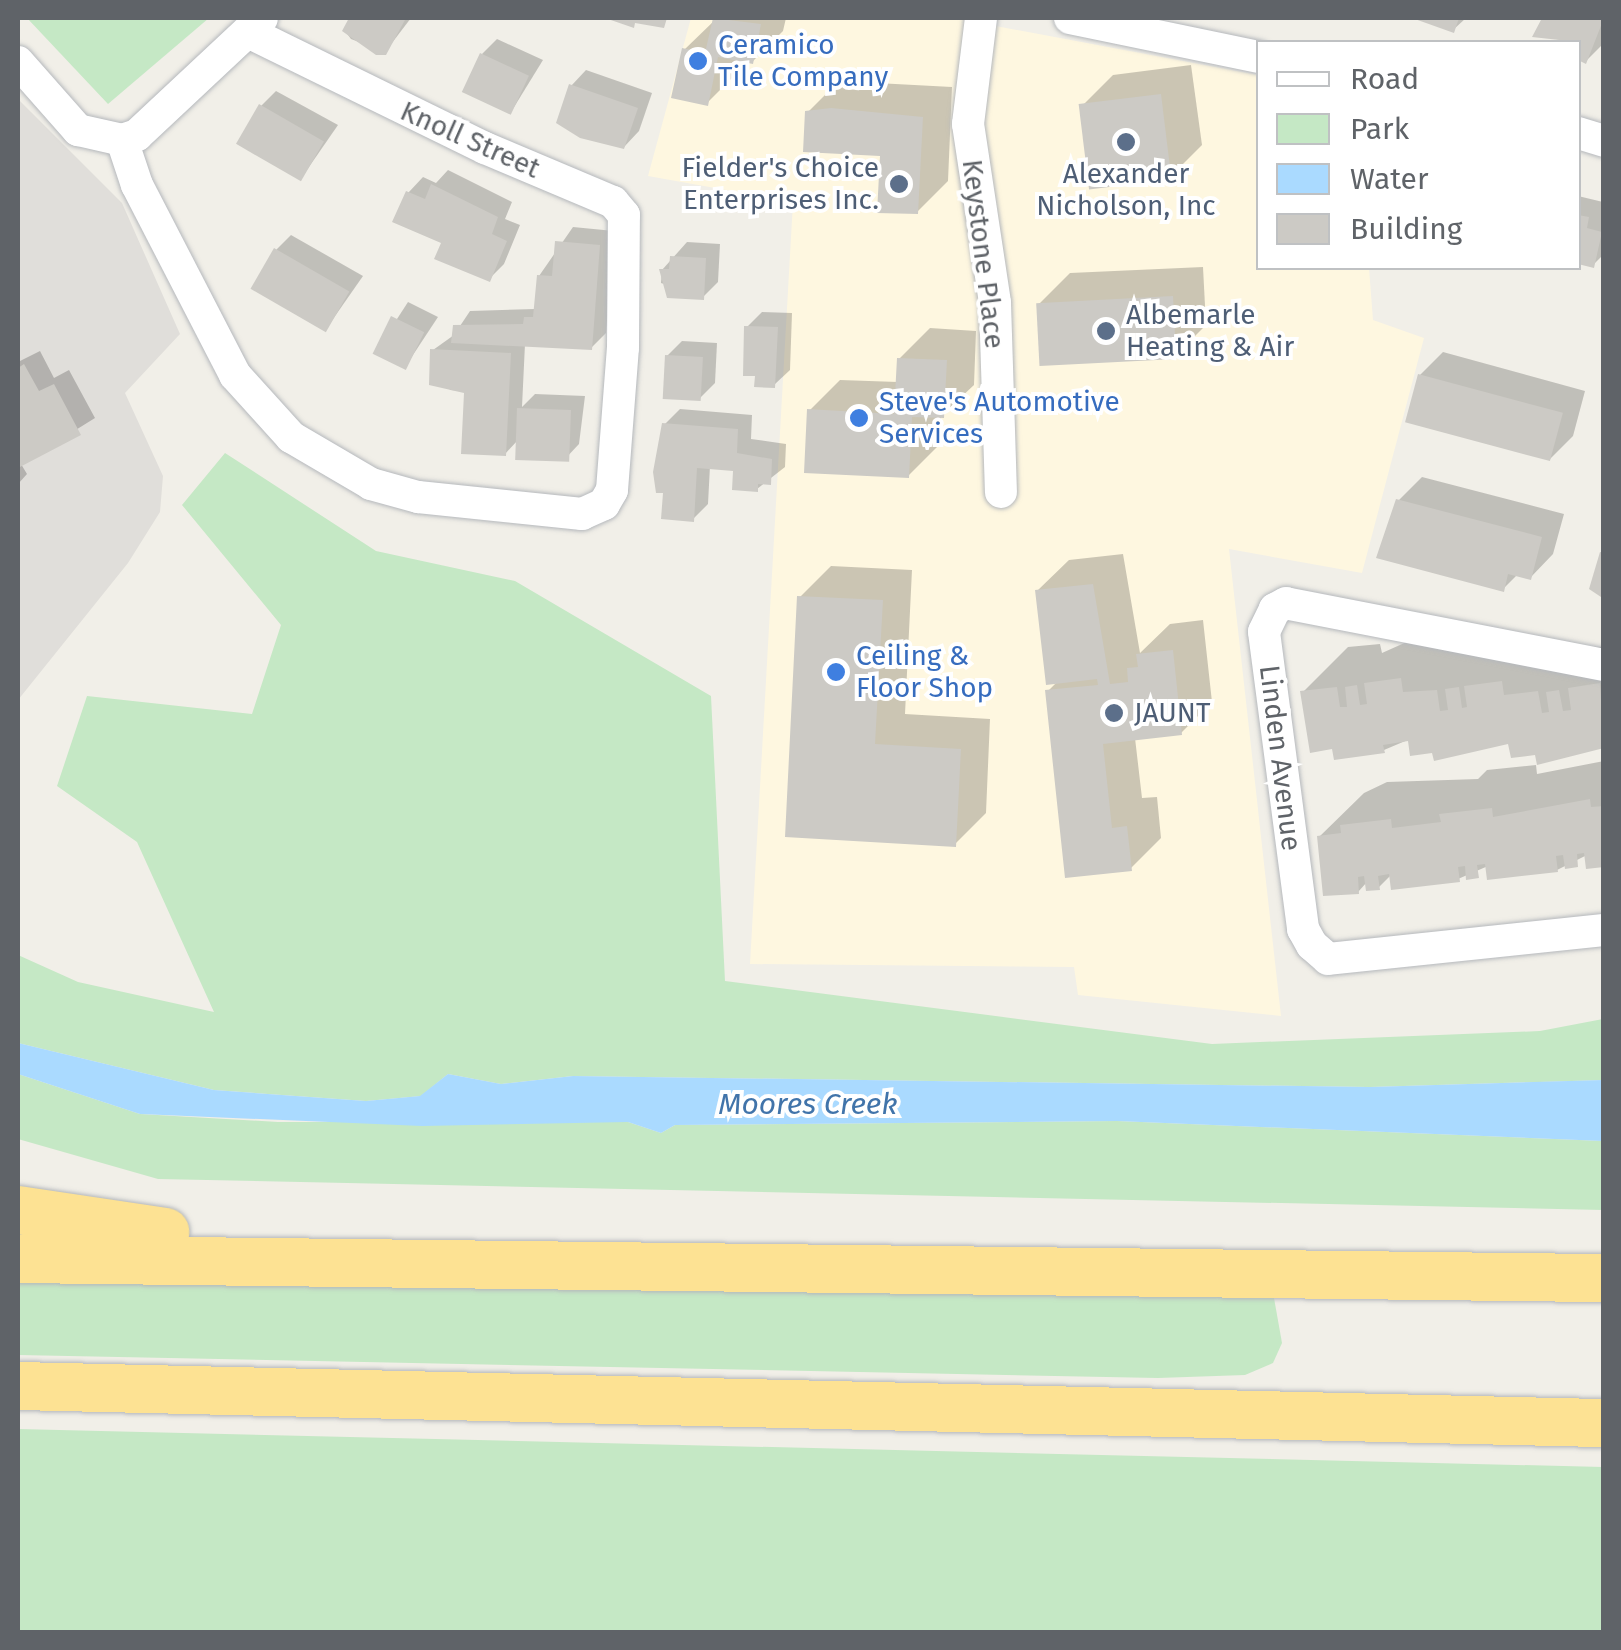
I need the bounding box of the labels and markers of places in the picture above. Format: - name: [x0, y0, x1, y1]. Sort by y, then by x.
- place label: Ceramico Tile Company: [718, 28, 888, 94]
- marker: Ceramico Tile Company: [687, 50, 709, 72]
- marker: Alexander Nicholson, Inc: [1115, 131, 1137, 153]
- place label: Fielder's Choice Enterprises Inc.: [682, 151, 879, 217]
- place label: Alexander Nicholson, Inc: [1036, 157, 1216, 223]
- marker: Fielder's Choice Enterprises Inc.: [888, 173, 910, 195]
- place label: Albemarle Heating & Air: [1126, 298, 1294, 364]
- marker: Albemarle Heating & Air: [1095, 320, 1117, 342]
- place label: Steve's Automotive Services: [879, 385, 1120, 451]
- marker: Steve's Automotive Services: [848, 407, 870, 429]
- place label: Ceiling & Floor Shop: [856, 639, 993, 705]
- marker: Ceiling & Floor Shop: [825, 661, 847, 683]
- place label: JAUNT: [1134, 696, 1210, 730]
- marker: JAUNT: [1103, 702, 1125, 724]

